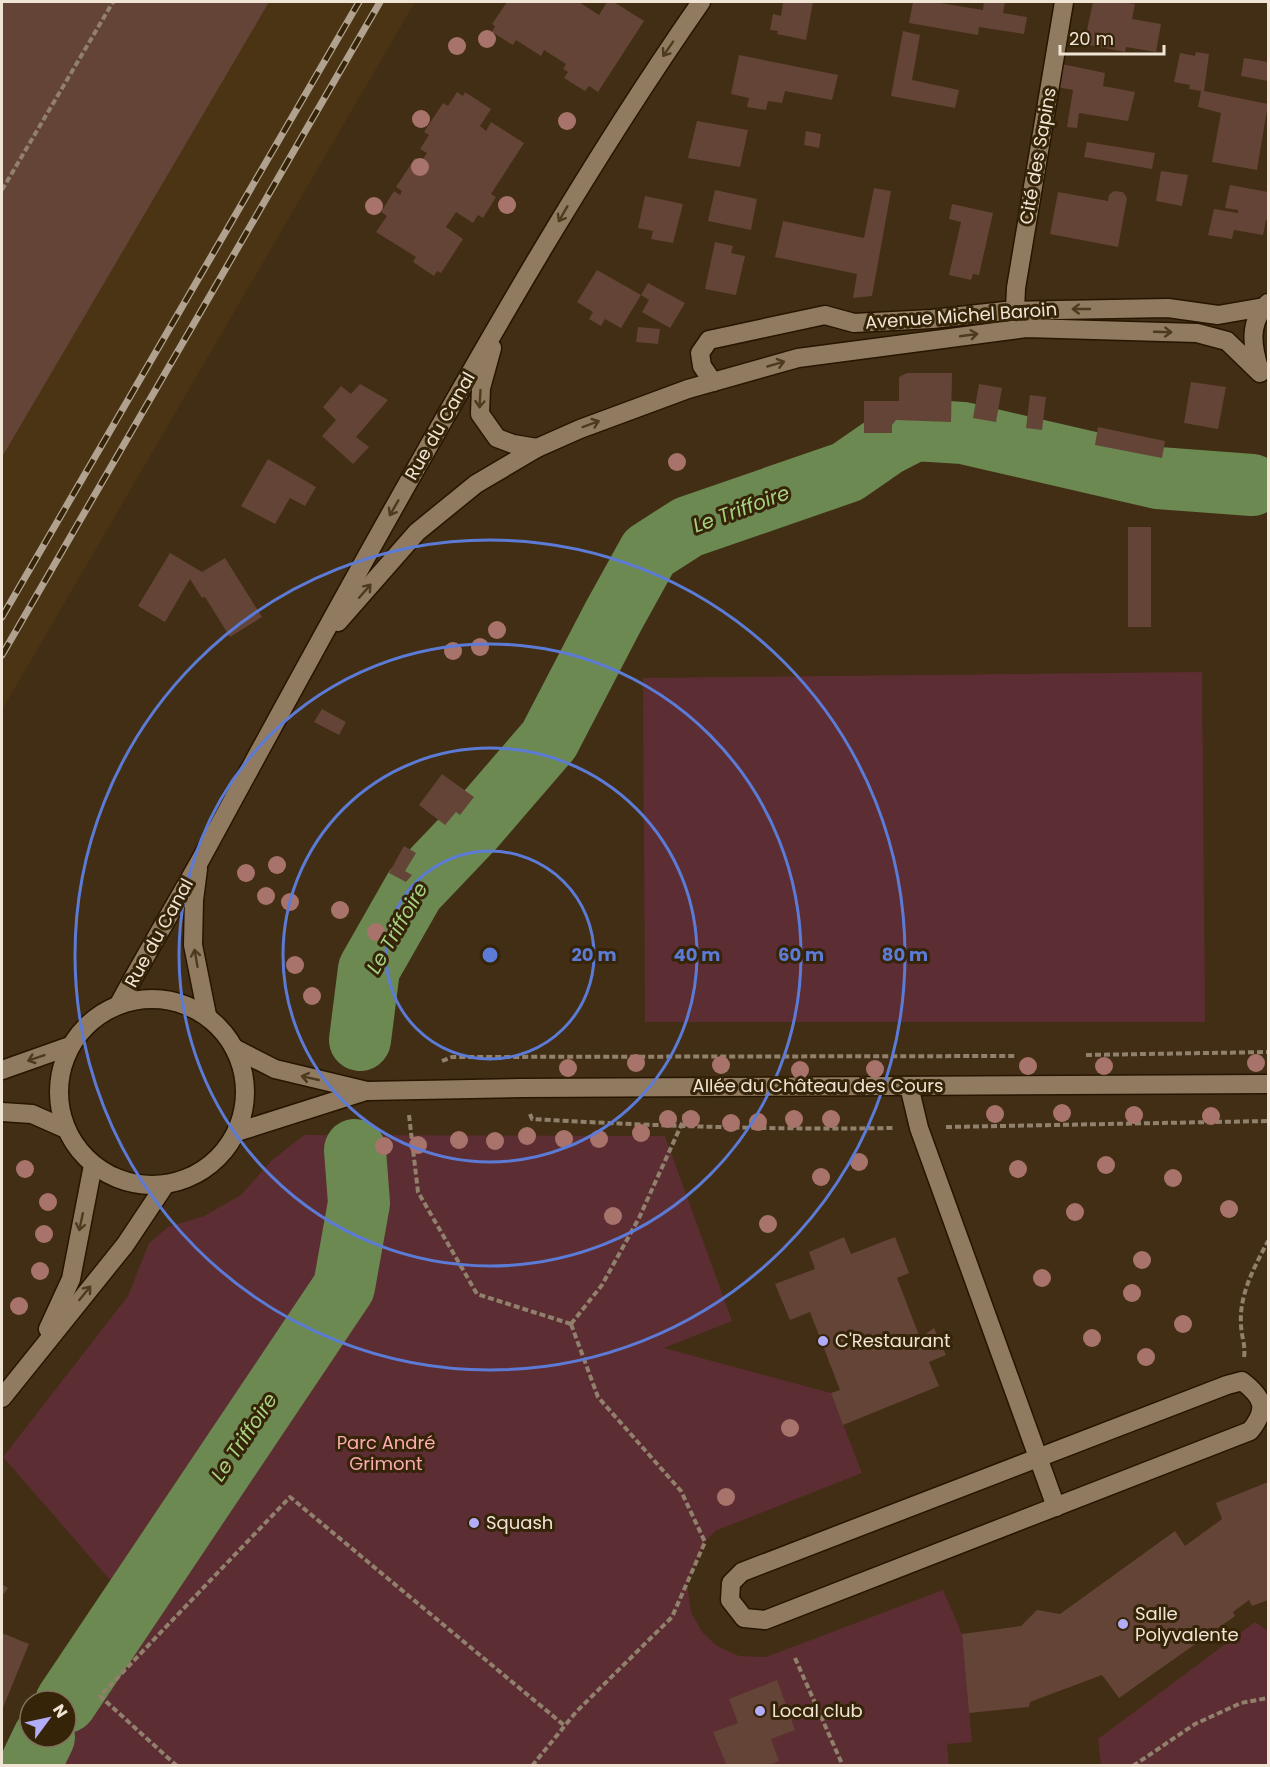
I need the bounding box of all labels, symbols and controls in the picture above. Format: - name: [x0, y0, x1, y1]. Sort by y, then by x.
- scale bar: [1060, 18, 1164, 56]
- text: 20 m: [1069, 26, 1114, 51]
- one-way arrow: [662, 41, 674, 57]
- street label: Cité des Sapins: [1013, 85, 1062, 226]
- one-way arrow: [557, 205, 569, 222]
- street label: Avenue Michel Baroin: [864, 296, 1058, 335]
- one-way arrow: [1071, 303, 1091, 314]
- one-way arrow: [1153, 326, 1173, 337]
- one-way arrow: [959, 330, 978, 341]
- one-way arrow: [766, 358, 785, 369]
- street label: Rue du Canal: [398, 367, 481, 484]
- one-way arrow: [475, 388, 486, 408]
- one-way arrow: [581, 418, 600, 429]
- water label: Le Triffoire: [689, 479, 793, 539]
- one-way arrow: [387, 499, 399, 516]
- one-way arrow: [358, 584, 372, 599]
- street label: Rue du Canal: [118, 874, 199, 992]
- water label: Le Triffoire: [360, 877, 434, 979]
- text: 20 m: [572, 942, 616, 967]
- text: 40 m: [674, 942, 720, 967]
- text: 60 m: [778, 942, 824, 967]
- text: 80 m: [882, 942, 928, 967]
- centre of rings: [480, 945, 500, 965]
- one-way arrow: [190, 949, 201, 968]
- one-way arrow: [27, 1054, 46, 1065]
- one-way arrow: [301, 1071, 320, 1083]
- street label: Allée du Château des Cours: [693, 1073, 943, 1098]
- one-way arrow: [75, 1212, 86, 1231]
- one-way arrow: [79, 1286, 92, 1302]
- place label: C'Restaurant: [835, 1328, 950, 1353]
- marker: C'Restaurant: [816, 1334, 830, 1348]
- water label: Le Triffoire: [204, 1387, 284, 1487]
- park label: Parc André Grimont: [337, 1430, 435, 1476]
- place label: Squash: [486, 1510, 553, 1535]
- marker: Squash: [467, 1516, 481, 1530]
- place label: Salle Polyvalente: [1135, 1601, 1239, 1647]
- marker: Salle Polyvalente: [1116, 1617, 1130, 1631]
- north arrow: [18, 1689, 78, 1749]
- place label: Local club: [772, 1698, 863, 1723]
- text: N: [47, 1700, 73, 1722]
- marker: Local club: [753, 1704, 767, 1718]

